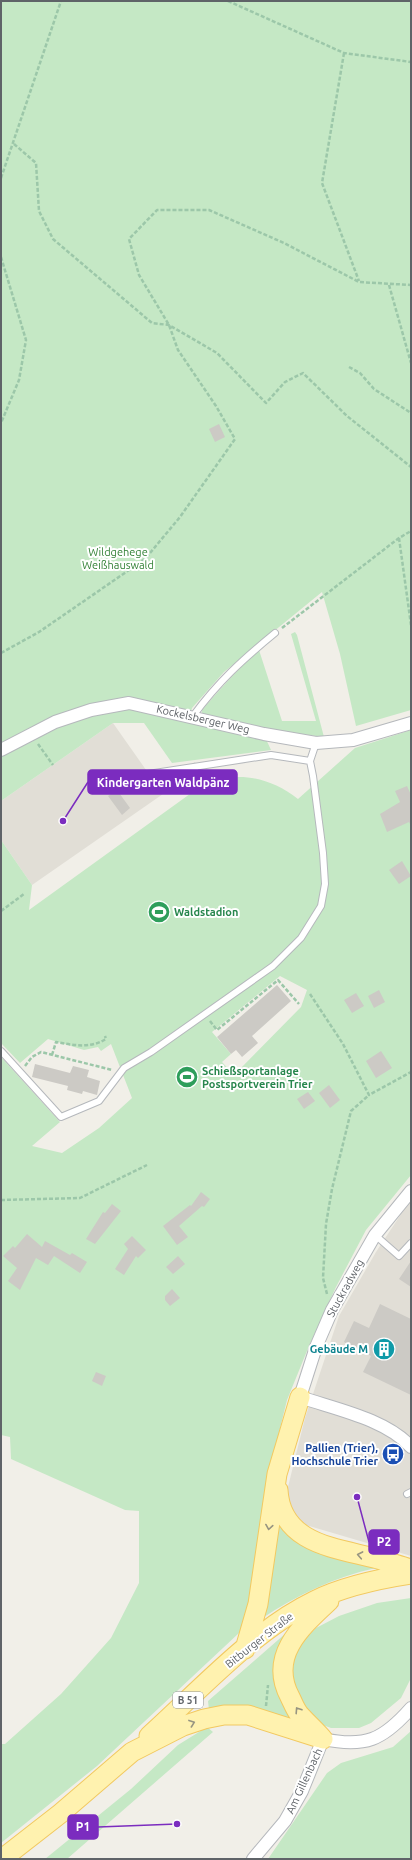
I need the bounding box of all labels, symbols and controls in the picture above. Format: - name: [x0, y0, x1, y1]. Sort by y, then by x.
- park label: Wildgehege Weißhauswald: [82, 546, 154, 571]
- street label: Kockelsberger Weg: [155, 702, 251, 736]
- callout: Kindergarten Waldpänz: [88, 770, 237, 794]
- text: Kindergarten Waldpänz: [97, 776, 229, 789]
- sports icon: Waldstadion: [146, 899, 172, 925]
- place label: Waldstadion: [174, 906, 238, 918]
- sports icon: Schießsportanlage Postsportverein Trier: [174, 1064, 200, 1090]
- place label: Schießsportanlage Postsportverein Trier: [202, 1065, 313, 1090]
- street label: Stuckradweg: [324, 1257, 366, 1319]
- building icon: Gebäude M: [371, 1336, 397, 1362]
- place label: Gebäude M: [310, 1343, 368, 1355]
- bus stop icon: Pallien (Trier), Hochschule Trier: [380, 1441, 406, 1467]
- place label: Pallien (Trier), Hochschule Trier: [291, 1442, 378, 1467]
- one-way arrow: [265, 1524, 274, 1530]
- callout: P2: [369, 1530, 399, 1554]
- text: P2: [377, 1535, 391, 1548]
- one-way arrow: [357, 1551, 363, 1560]
- street label: Bitburger Straße: [223, 1610, 295, 1670]
- road number: B 51: [173, 1692, 203, 1708]
- one-way arrow: [295, 1707, 302, 1714]
- one-way arrow: [189, 1719, 196, 1728]
- street label: Am Gillenbach: [284, 1746, 324, 1816]
- callout: P1: [68, 1815, 98, 1839]
- text: P1: [76, 1820, 90, 1833]

